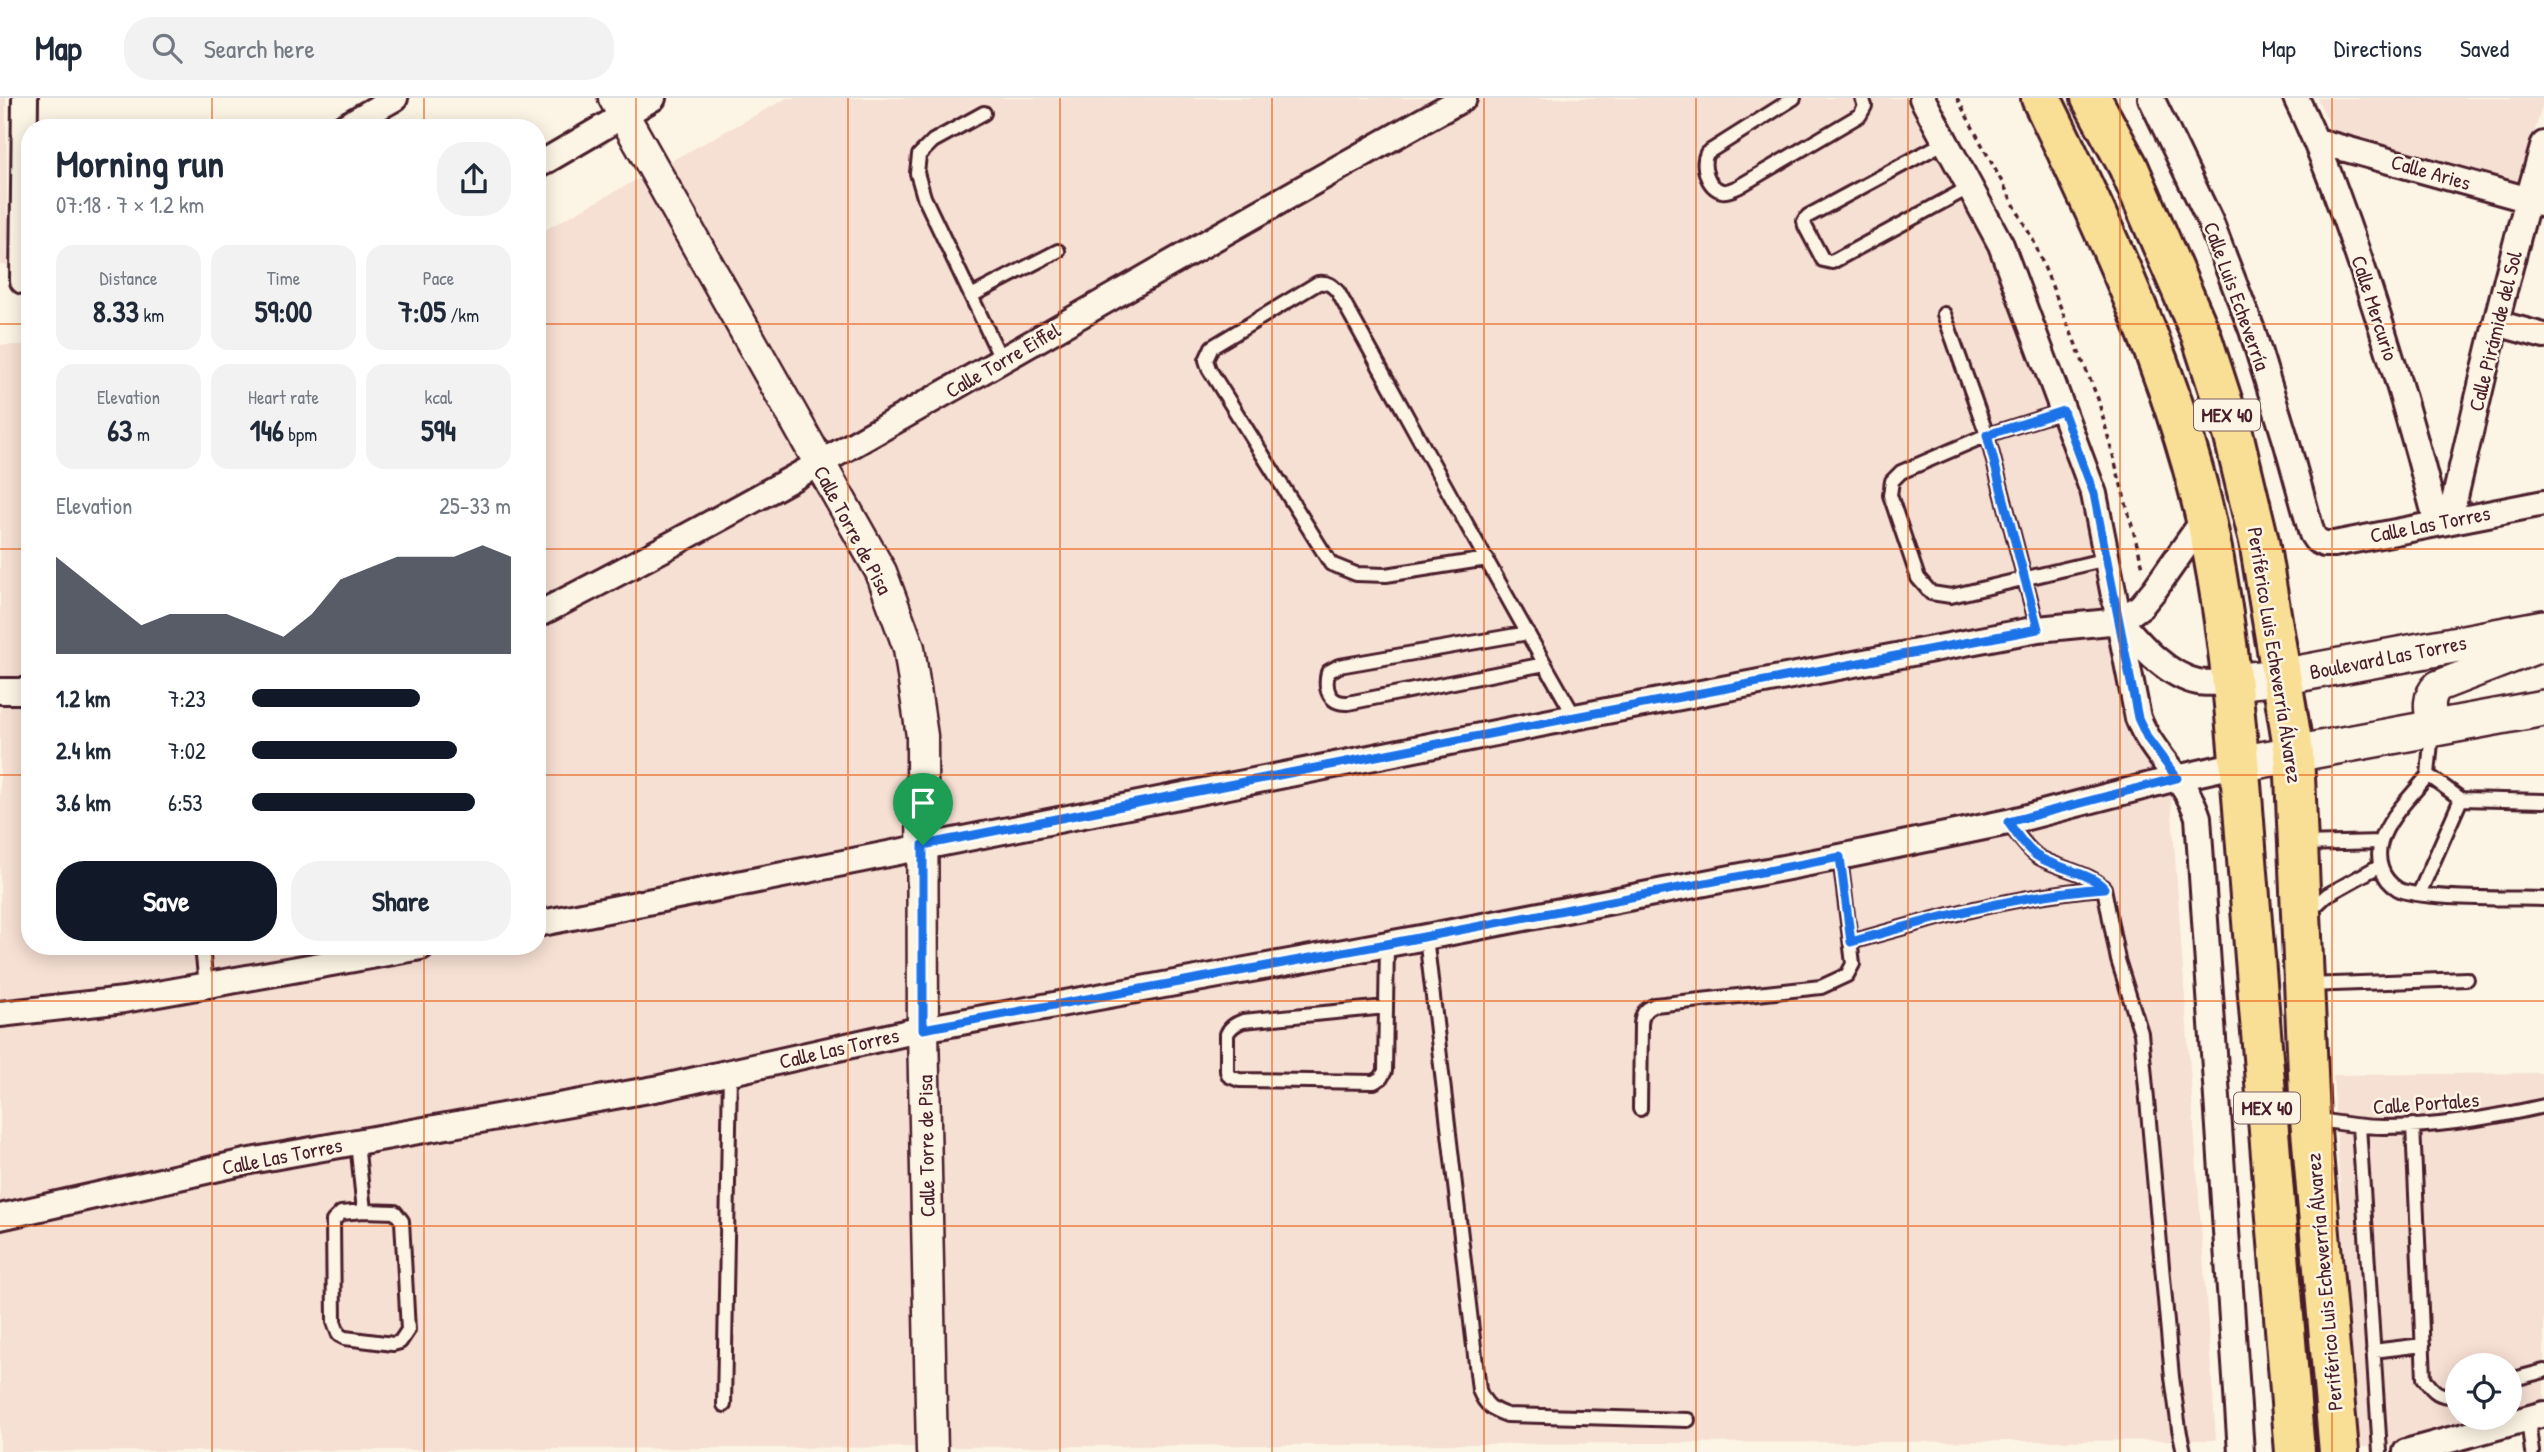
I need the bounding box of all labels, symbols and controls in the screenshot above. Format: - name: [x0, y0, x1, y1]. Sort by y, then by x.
- search box: [124, 17, 614, 80]
- text: Map: [35, 26, 82, 70]
- icon: search: [148, 29, 186, 67]
- text: Search here: [204, 31, 315, 66]
- text: Map: [2262, 32, 2296, 64]
- text: Directions: [2334, 32, 2422, 64]
- text: Saved: [2460, 32, 2509, 64]
- text: Morning run: [56, 137, 224, 189]
- button: share: [437, 142, 511, 216]
- street label: Calle Aries: [2388, 147, 2474, 197]
- text: 07:18 · 7 × 1.2 km: [56, 189, 204, 220]
- street label: Calle Luis Echeverría: [2197, 218, 2277, 374]
- street label: Calle Pirámide del Sol: [2461, 247, 2529, 414]
- street label: Calle Mercurio: [2344, 252, 2406, 364]
- text: Distance: [99, 265, 158, 291]
- text: Time: [267, 265, 300, 291]
- text: Pace: [423, 265, 454, 291]
- text: 8.33: [93, 291, 139, 331]
- text: 59:00: [255, 291, 312, 331]
- text: 7:05: [398, 291, 446, 331]
- text: km: [139, 302, 164, 328]
- text: /km: [446, 302, 479, 328]
- street label: Calle Torre Eiffel: [940, 315, 1066, 405]
- text: Elevation: [97, 384, 160, 410]
- text: Heart rate: [248, 384, 319, 410]
- text: kcal: [425, 384, 452, 410]
- road number: MEX 40: [2194, 400, 2260, 430]
- text: 63: [107, 410, 133, 450]
- text: 146: [250, 410, 284, 450]
- text: 594: [421, 410, 456, 450]
- text: m: [133, 421, 150, 447]
- text: bpm: [284, 421, 317, 447]
- street label: Calle Torre de Pisa: [807, 460, 899, 600]
- text: Elevation: [56, 490, 132, 521]
- text: 25–33 m: [439, 490, 511, 521]
- street label: Calle Las Torres: [2367, 498, 2493, 550]
- street label: Periférico Luis Echeverría Álvarez: [2240, 525, 2310, 785]
- street label: Boulevard Las Torres: [2307, 628, 2469, 686]
- text: 1.2 km: [56, 683, 111, 714]
- text: 7:23: [168, 683, 206, 714]
- text: 2.4 km: [56, 735, 111, 766]
- text: 7:02: [168, 735, 206, 766]
- pin: [893, 773, 953, 845]
- icon: arrive: [904, 784, 942, 822]
- text: 3.6 km: [56, 787, 111, 818]
- text: 6:53: [168, 787, 203, 818]
- button: Save: [56, 861, 277, 941]
- button: Share: [291, 861, 511, 941]
- street label: Calle Las Torres: [776, 1020, 902, 1076]
- street label: Calle Torre de Pisa: [910, 1075, 942, 1217]
- street label: Calle Portales: [2372, 1085, 2480, 1121]
- road number: MEX 40: [2234, 1092, 2300, 1124]
- street label: Calle Las Torres: [219, 1130, 345, 1182]
- street label: Periférico Luis Echeverría Álvarez: [2298, 1152, 2350, 1412]
- map controls: [2445, 1353, 2522, 1430]
- button: locate: [2445, 1353, 2522, 1430]

